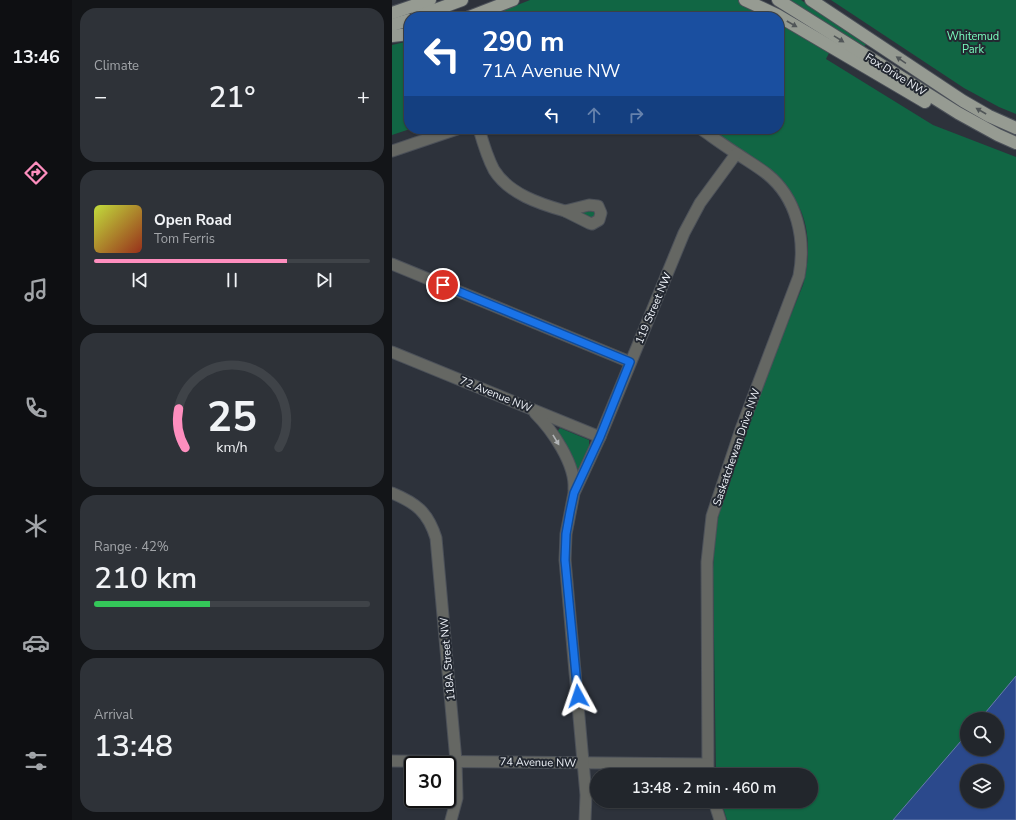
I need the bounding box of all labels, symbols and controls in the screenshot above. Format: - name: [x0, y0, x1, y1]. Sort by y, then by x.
- one-way arrow: [786, 21, 798, 28]
- text: 290 m: [482, 23, 565, 61]
- icon: left: [416, 28, 468, 80]
- park label: Whitemud Park: [947, 29, 999, 57]
- one-way arrow: [833, 35, 845, 42]
- text: 13:46: [12, 45, 60, 69]
- street label: Fox Drive NW: [862, 50, 929, 99]
- one-way arrow: [896, 56, 906, 64]
- text: Climate: [94, 57, 139, 75]
- text: 71A Avenue NW: [482, 59, 620, 83]
- text: 21°: [208, 77, 256, 118]
- text: −: [94, 82, 107, 112]
- text: +: [357, 82, 370, 112]
- icon: left: [541, 104, 563, 126]
- icon: ahead: [583, 104, 605, 126]
- icon: right: [625, 104, 647, 126]
- one-way arrow: [975, 108, 987, 115]
- icon: directions: [22, 159, 50, 187]
- text: Open Road: [154, 210, 232, 230]
- text: Tom Ferris: [154, 230, 215, 248]
- pin: [426, 268, 460, 302]
- icon: previous: [129, 269, 151, 291]
- icon: pause: [221, 269, 243, 291]
- icon: next: [313, 269, 335, 291]
- street label: 119 Street NW: [632, 270, 675, 346]
- icon: arrive: [432, 274, 454, 296]
- icon: music: [22, 276, 50, 304]
- street label: 72 Avenue NW: [458, 373, 534, 416]
- street label: Saskatchewan Drive NW: [709, 386, 764, 508]
- text: 25: [207, 389, 257, 446]
- icon: phone: [22, 394, 50, 422]
- one-way arrow: [553, 434, 560, 446]
- text: km/h: [216, 438, 248, 457]
- icon: climate: [22, 512, 50, 540]
- text: Range · 42%: [94, 538, 169, 556]
- text: 210 km: [94, 558, 197, 599]
- street label: 118A Street NW: [436, 617, 459, 701]
- icon: car: [22, 629, 50, 657]
- position arrow: [557, 675, 599, 717]
- text: Arrival: [94, 706, 133, 724]
- map controls: [960, 712, 1004, 808]
- button: search: [960, 712, 1004, 756]
- text: 13:48: [94, 726, 173, 767]
- icon: filters: [22, 747, 50, 775]
- street label: 74 Avenue NW: [500, 754, 576, 771]
- speed limit sign: 30: [404, 756, 456, 808]
- button: layers: [960, 764, 1004, 808]
- text: 13:48 · 2 min · 460 m: [632, 778, 776, 798]

